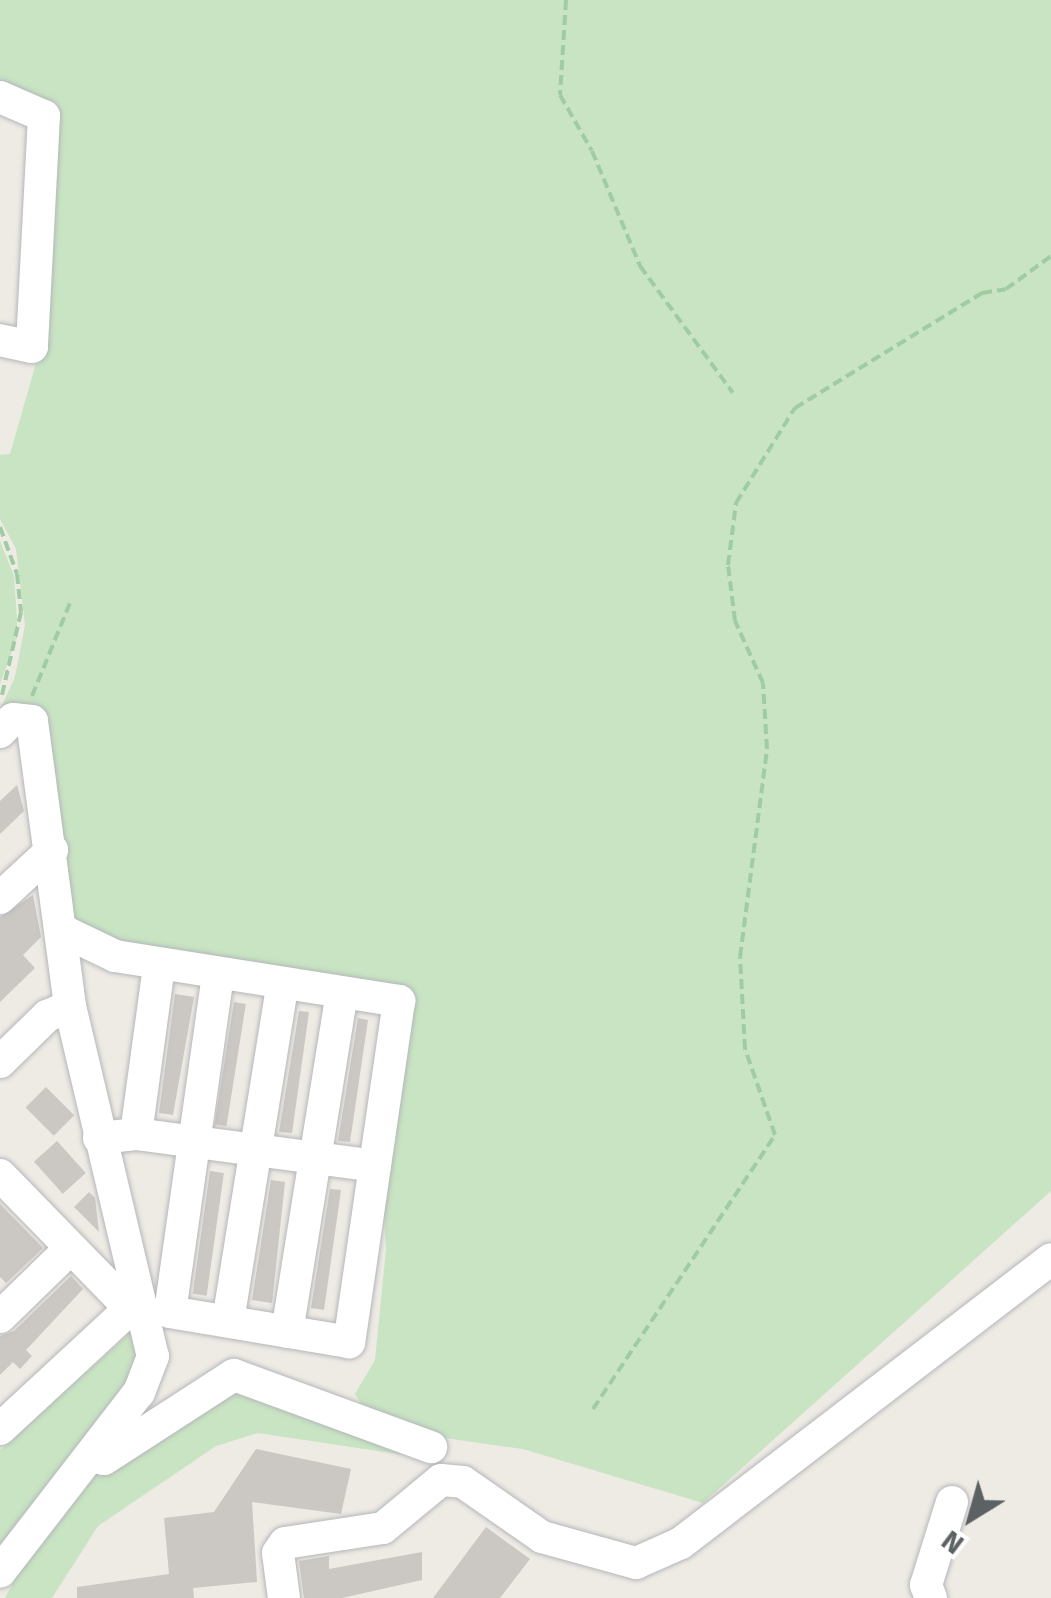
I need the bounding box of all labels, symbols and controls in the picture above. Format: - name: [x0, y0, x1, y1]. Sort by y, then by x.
- north arrow: [921, 1468, 1021, 1568]
- text: N: [935, 1524, 970, 1561]

